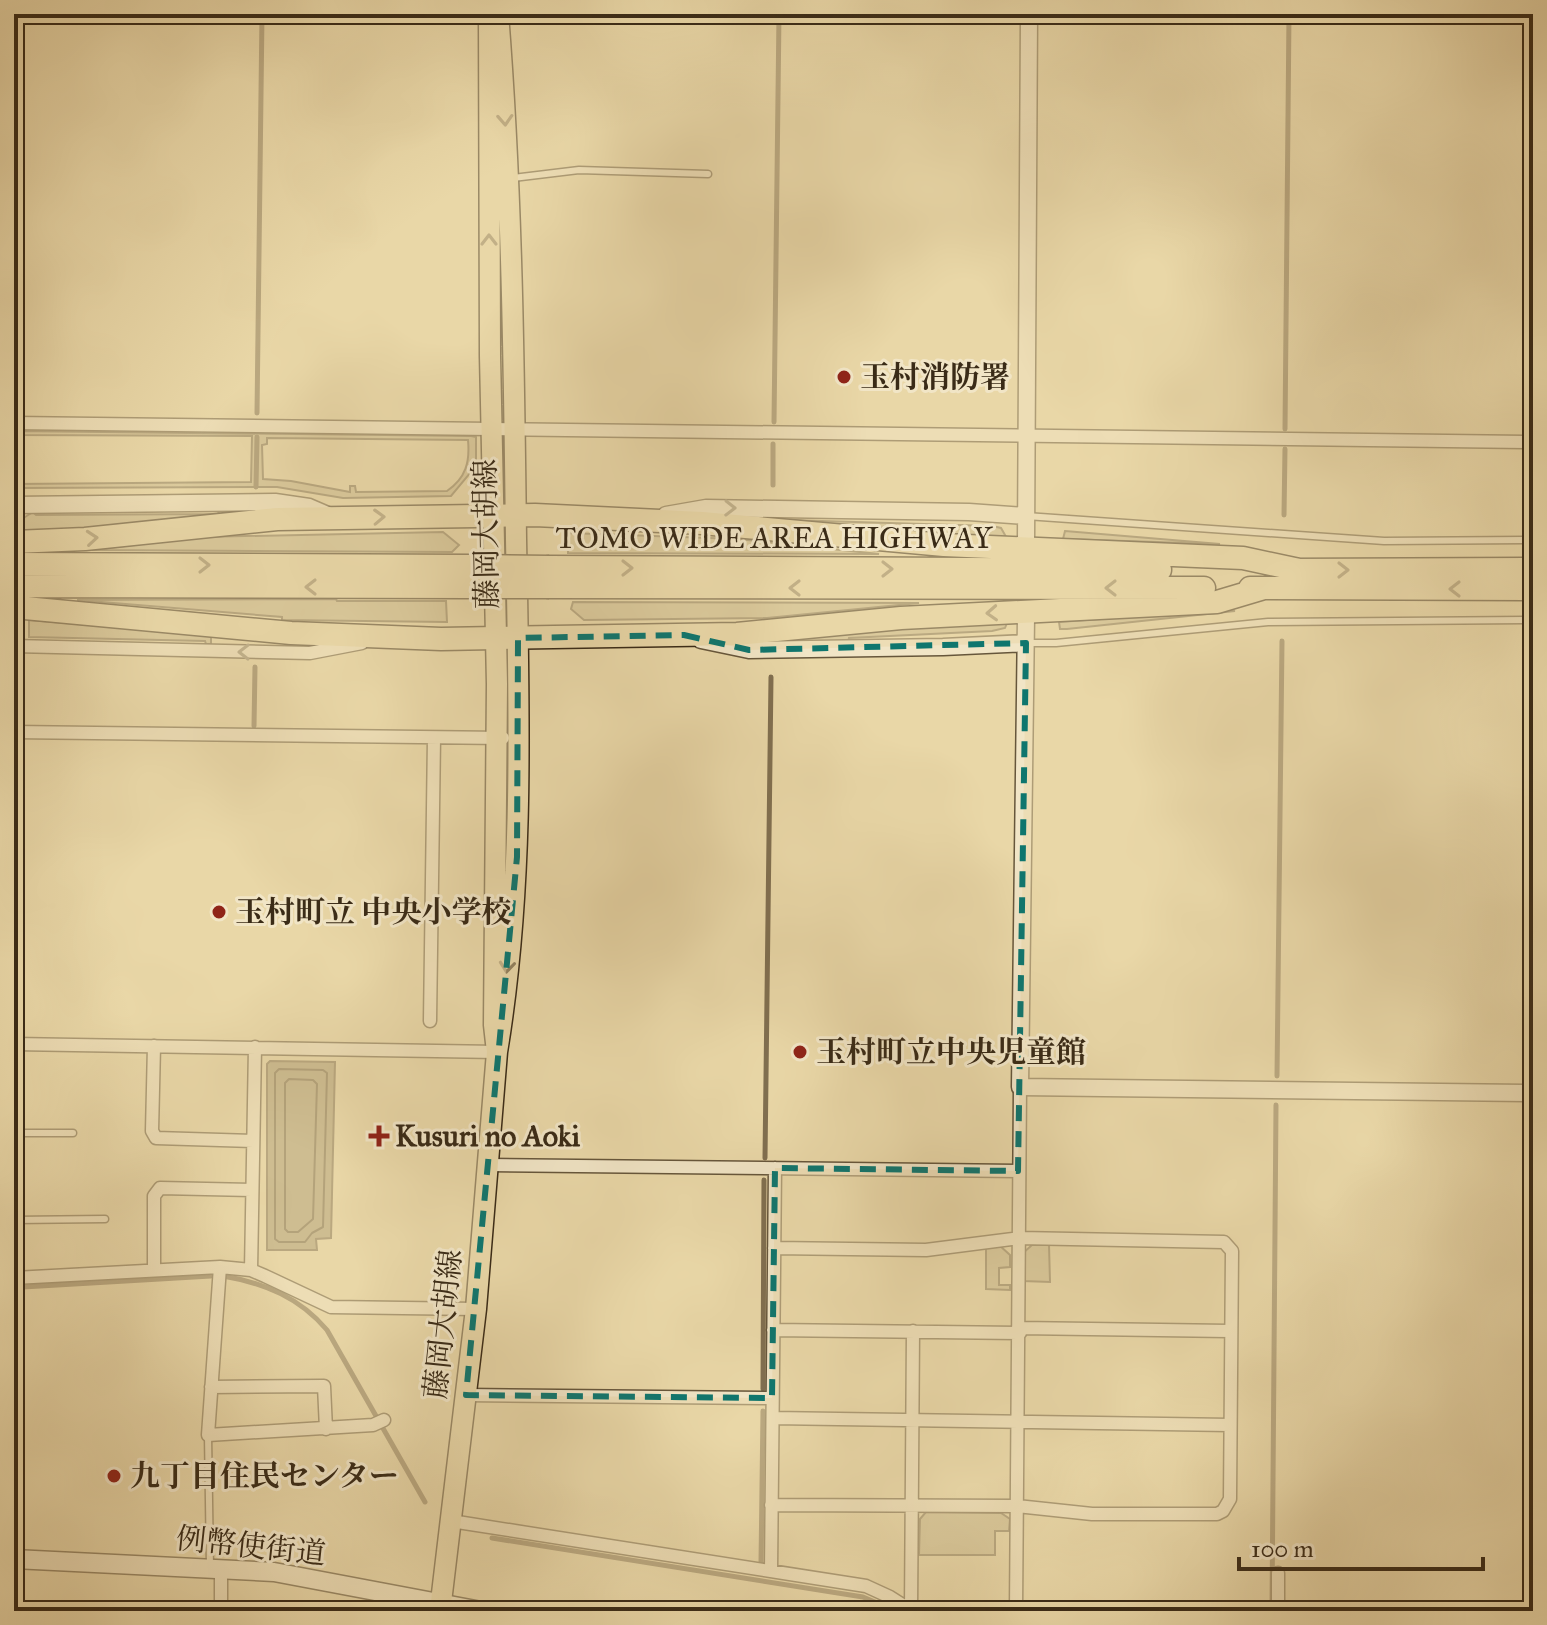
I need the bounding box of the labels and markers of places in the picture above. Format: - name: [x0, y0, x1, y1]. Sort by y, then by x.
- place label: 玉村消防署: [860, 359, 1010, 395]
- marker: 玉村消防署: [835, 368, 853, 386]
- place label: 玉村町立 中央小学校: [235, 894, 511, 930]
- marker: 玉村町立 中央小学校: [210, 903, 228, 921]
- place label: 玉村町立中央児童館: [816, 1034, 1086, 1070]
- marker: 玉村町立中央児童館: [791, 1043, 809, 1061]
- place label: Kusuri no Aoki: [395, 1118, 581, 1154]
- marker: Kusuri no Aoki: [370, 1127, 388, 1145]
- place label: 九丁目住民センター: [130, 1458, 399, 1494]
- marker: 九丁目住民センター: [105, 1467, 123, 1485]

